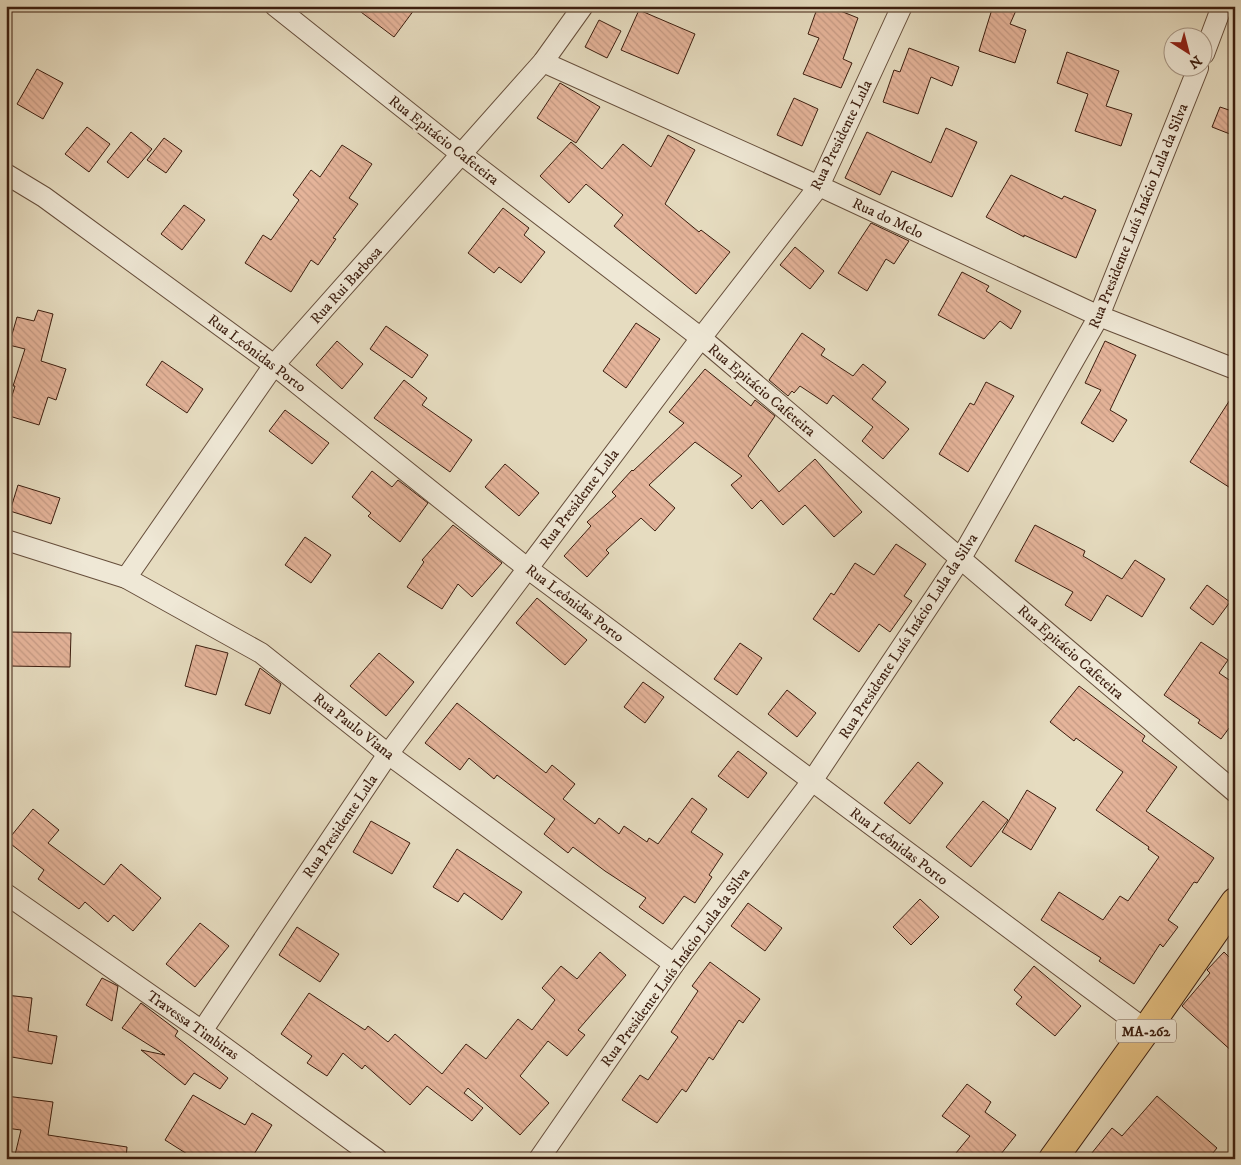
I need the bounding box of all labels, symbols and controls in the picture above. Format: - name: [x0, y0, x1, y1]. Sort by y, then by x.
- north arrow: [1164, 28, 1214, 78]
- text: N: [1185, 51, 1205, 73]
- street label: Rua Presidente Lula: [806, 76, 877, 194]
- street label: Rua Epitácio Cafeteira: [385, 91, 503, 190]
- street label: Rua Presidente Luís Inácio Lula da Silva: [1084, 100, 1193, 332]
- street label: Rua do Melo: [849, 194, 926, 243]
- street label: Rua Rui Barbosa: [306, 242, 387, 328]
- street label: Rua Leônidas Porto: [204, 310, 310, 397]
- street label: Rua Epitácio Cafeteira: [704, 340, 820, 441]
- street label: Rua Presidente Lula: [535, 445, 624, 553]
- street label: Rua Presidente Luís Inácio Lula da Silva: [835, 529, 983, 743]
- street label: Rua Leônidas Porto: [522, 560, 628, 647]
- street label: Rua Epitácio Cafeteira: [1014, 601, 1128, 704]
- street label: Rua Paulo Viana: [309, 689, 399, 764]
- street label: Rua Presidente Lula: [299, 770, 382, 882]
- street label: Rua Leônidas Porto: [846, 803, 952, 890]
- street label: Rua Presidente Luís Inácio Lula da Silva: [597, 863, 754, 1071]
- street label: Travessa Timbiras: [143, 987, 243, 1064]
- road number: MA-262: [1116, 1019, 1176, 1042]

